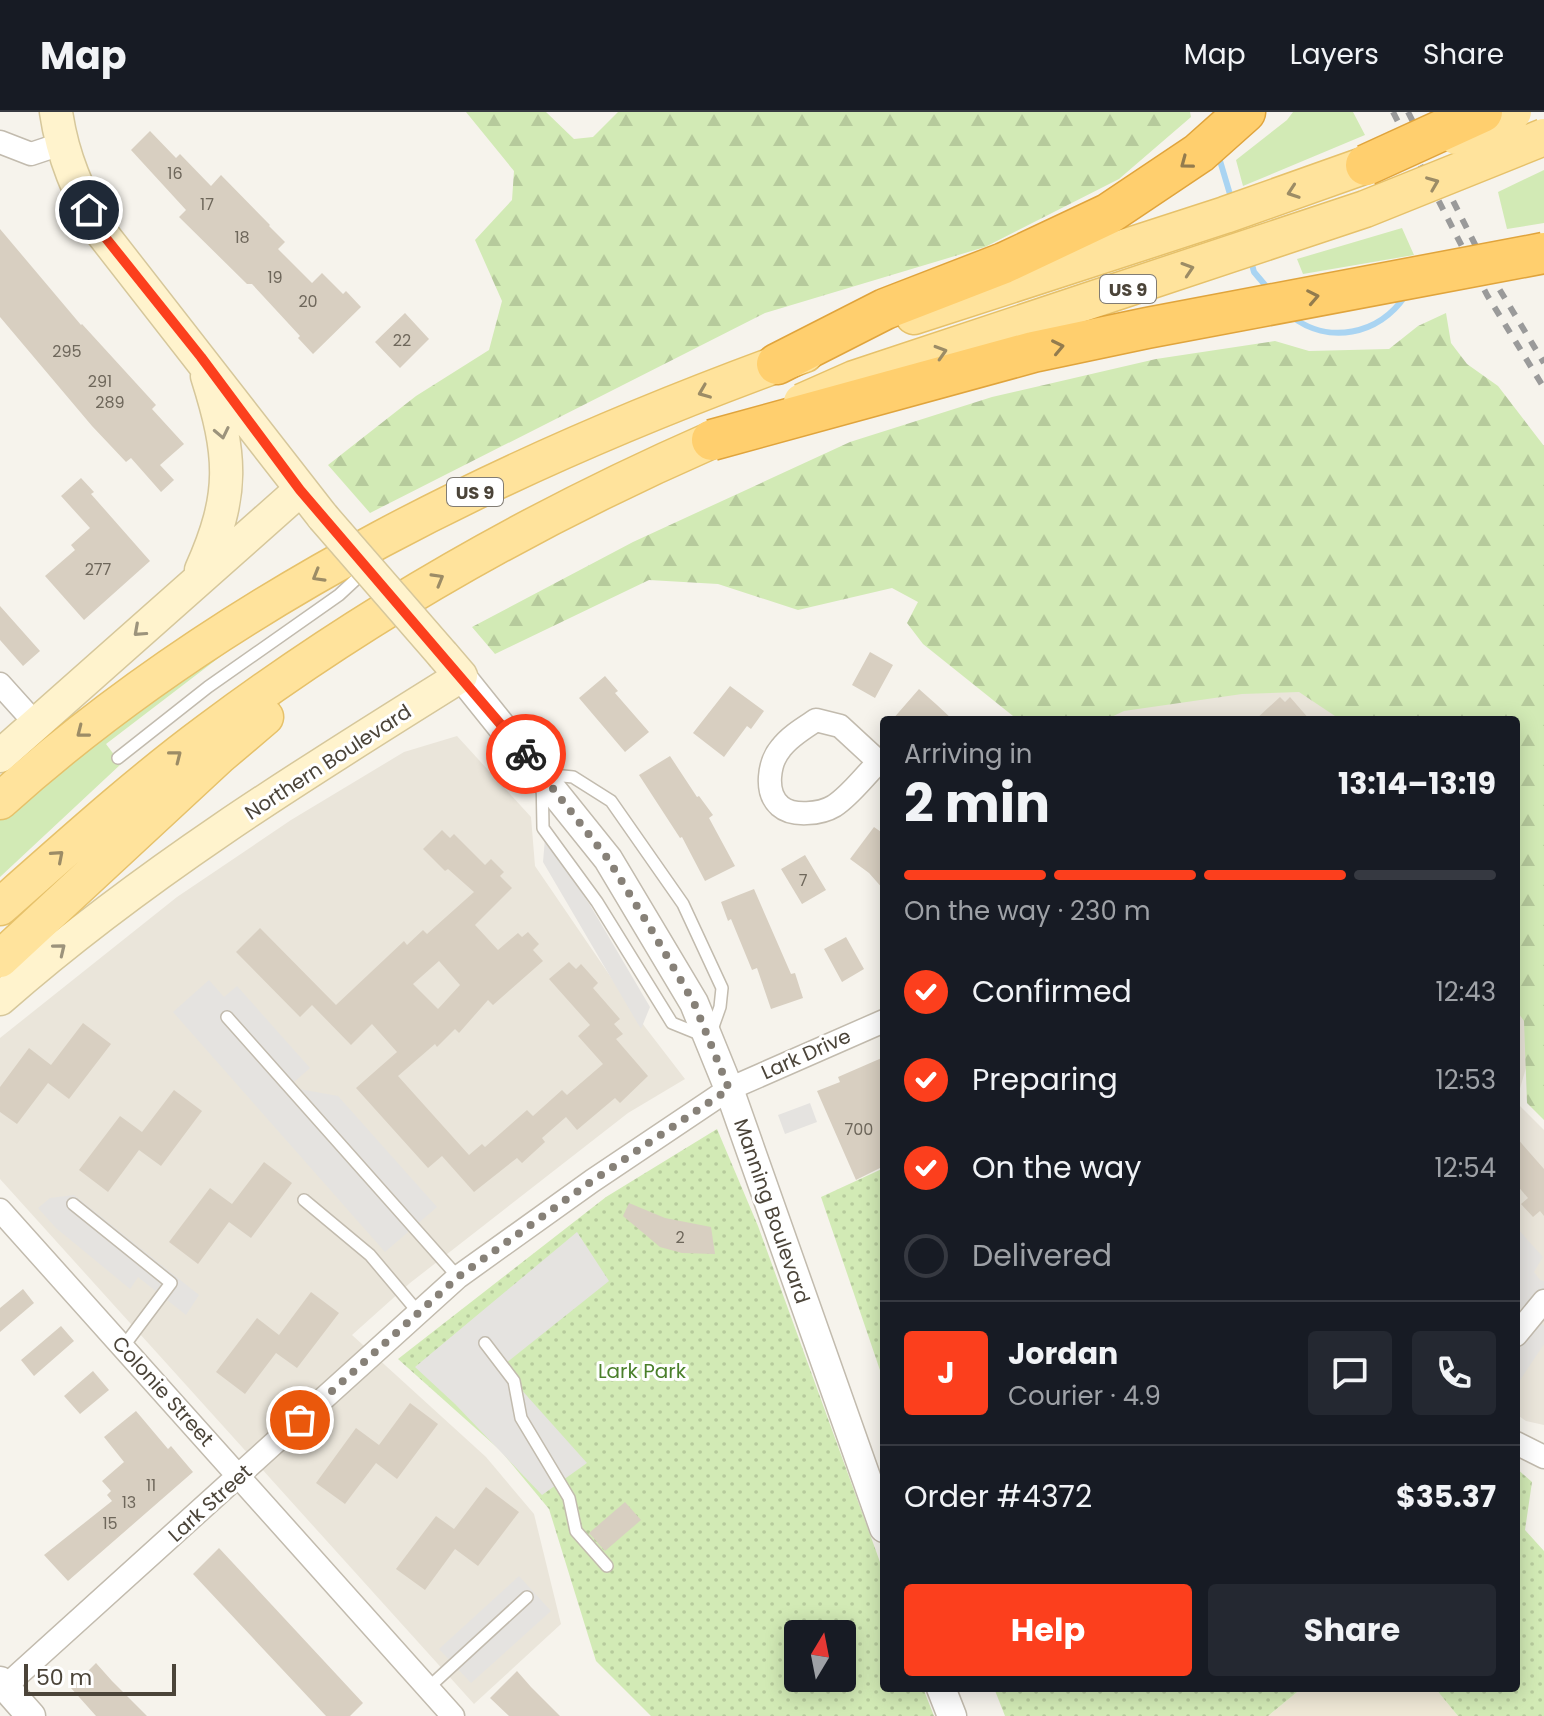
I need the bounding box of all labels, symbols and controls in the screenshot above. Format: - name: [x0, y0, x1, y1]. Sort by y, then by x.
- text: Map: [40, 29, 127, 82]
- text: Map: [1184, 35, 1246, 74]
- text: Layers: [1290, 35, 1379, 74]
- text: Share: [1423, 35, 1504, 74]
- one-way arrow: [1180, 153, 1194, 167]
- house number: 16: [167, 162, 183, 185]
- pin: [55, 176, 123, 244]
- one-way arrow: [1425, 177, 1439, 193]
- one-way arrow: [1286, 182, 1300, 199]
- icon: home: [67, 188, 111, 232]
- house number: 17: [200, 193, 214, 216]
- house number: 18: [234, 226, 250, 249]
- one-way arrow: [1180, 263, 1194, 279]
- house number: 19: [267, 266, 283, 289]
- road number: US 9: [1100, 275, 1156, 303]
- one-way arrow: [1306, 289, 1320, 306]
- house number: 20: [298, 290, 318, 313]
- house number: 22: [393, 329, 411, 352]
- one-way arrow: [1050, 339, 1064, 356]
- house number: 295: [52, 340, 82, 363]
- one-way arrow: [934, 345, 948, 361]
- house number: 291: [88, 370, 112, 393]
- one-way arrow: [698, 382, 712, 399]
- house number: 289: [95, 391, 125, 414]
- one-way arrow: [212, 426, 229, 439]
- road number: US 9: [447, 478, 503, 506]
- house number: 277: [85, 558, 112, 581]
- one-way arrow: [312, 566, 327, 582]
- one-way arrow: [429, 573, 444, 589]
- one-way arrow: [134, 621, 149, 635]
- street label: Northern Boulevard: [239, 698, 417, 826]
- courier: [486, 714, 566, 794]
- one-way arrow: [76, 722, 91, 736]
- icon: bike: [504, 732, 548, 776]
- text: Arriving in: [904, 736, 1033, 772]
- one-way arrow: [167, 751, 182, 765]
- text: 13:14–13:19: [1338, 762, 1496, 805]
- text: 2 min: [904, 767, 1050, 840]
- one-way arrow: [48, 851, 63, 866]
- house number: 7: [799, 869, 808, 892]
- text: On the way · 230 m: [904, 893, 1150, 929]
- one-way arrow: [50, 944, 65, 959]
- icon: check: [904, 970, 948, 1014]
- text: Confirmed: [972, 970, 1132, 1013]
- text: 12:43: [1436, 974, 1496, 1010]
- street label: Lark Drive: [757, 1022, 855, 1086]
- icon: check: [904, 1058, 948, 1102]
- text: Preparing: [972, 1058, 1118, 1101]
- text: 12:53: [1436, 1062, 1496, 1098]
- street label: Manning Boulevard: [727, 1115, 817, 1307]
- house number: 700: [845, 1118, 873, 1141]
- icon: check: [904, 1146, 948, 1190]
- text: On the way: [972, 1146, 1141, 1189]
- text: 12:54: [1435, 1150, 1496, 1186]
- house number: 2: [675, 1226, 685, 1249]
- text: Delivered: [972, 1234, 1112, 1277]
- street label: Colonie Street: [106, 1330, 220, 1452]
- button: chat: [1308, 1331, 1392, 1415]
- button: phone: [1412, 1331, 1496, 1415]
- text: Jordan: [1008, 1332, 1118, 1375]
- text: J: [937, 1351, 955, 1394]
- park label: Lark Park: [598, 1357, 687, 1385]
- text: Courier · 4.9: [1008, 1378, 1161, 1414]
- pin: [266, 1386, 334, 1454]
- icon: bag: [278, 1398, 322, 1442]
- street label: Lark Street: [162, 1458, 258, 1548]
- house number: 11: [146, 1474, 156, 1497]
- text: Order #4372: [904, 1475, 1092, 1518]
- text: $35.37: [1396, 1475, 1496, 1518]
- house number: 13: [122, 1491, 136, 1514]
- house number: 15: [102, 1512, 118, 1535]
- button: Help: [904, 1584, 1192, 1676]
- button: Share: [1208, 1584, 1496, 1676]
- north arrow: [784, 1620, 856, 1692]
- map controls: [784, 1620, 856, 1692]
- scale bar: [24, 1660, 176, 1696]
- text: 50 m: [36, 1662, 92, 1693]

